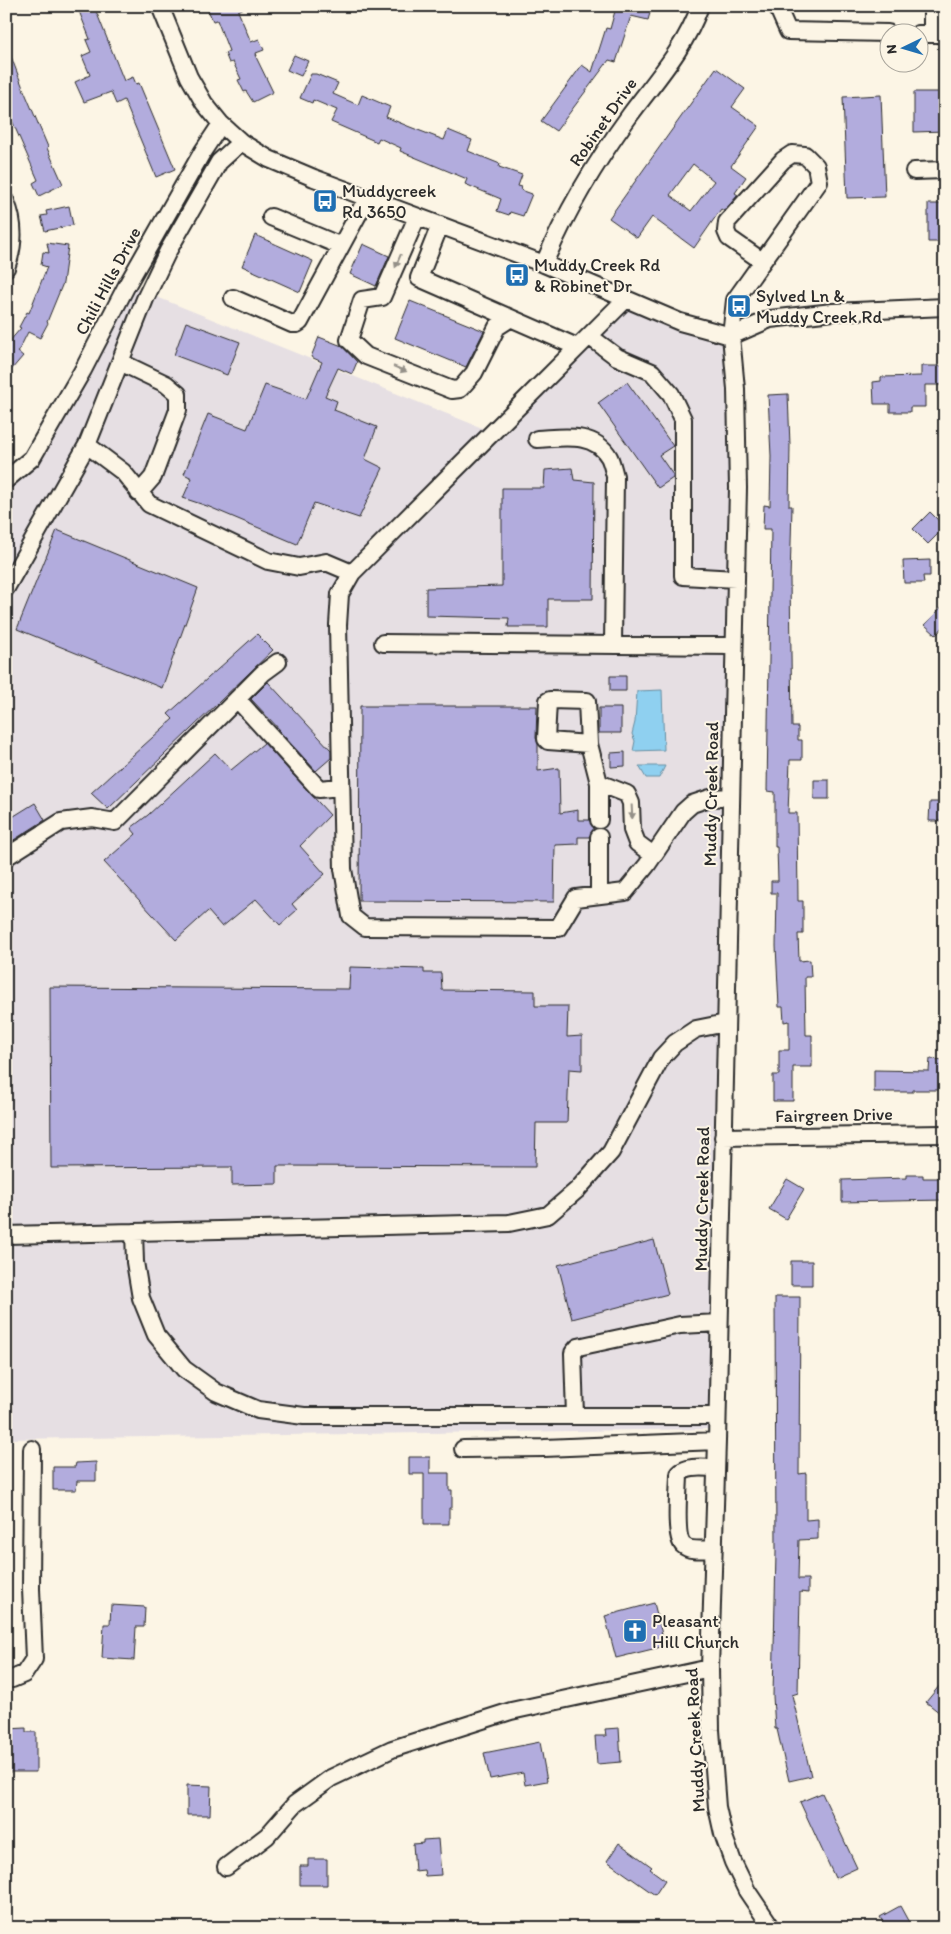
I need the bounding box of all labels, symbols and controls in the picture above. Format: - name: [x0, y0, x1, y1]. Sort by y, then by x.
- north arrow: [878, 22, 928, 72]
- text: N: [883, 44, 900, 55]
- street label: Robinet Drive: [564, 73, 642, 171]
- place label: Muddycreek Rd 3650: [342, 180, 437, 223]
- bus stop icon: Muddycreek Rd 3650: [312, 188, 338, 214]
- street label: Chili Hills Drive: [70, 223, 146, 339]
- one-way arrow: [393, 254, 401, 269]
- place label: Muddy Creek Rd & Robinet Dr: [534, 254, 660, 297]
- bus stop icon: Muddy Creek Rd & Robinet Dr: [504, 262, 530, 288]
- place label: Sylved Ln & Muddy Creek Rd: [756, 285, 882, 328]
- bus stop icon: Sylved Ln & Muddy Creek Rd: [726, 293, 752, 319]
- one-way arrow: [393, 365, 408, 373]
- street label: Muddy Creek Road: [699, 721, 723, 867]
- one-way arrow: [628, 804, 636, 820]
- street label: Fairgreen Drive: [775, 1103, 893, 1127]
- street label: Muddy Creek Road: [690, 1126, 714, 1272]
- place label: Pleasant Hill Church: [652, 1610, 740, 1653]
- church icon: Pleasant Hill Church: [622, 1618, 648, 1644]
- street label: Muddy Creek Road: [680, 1667, 710, 1813]

